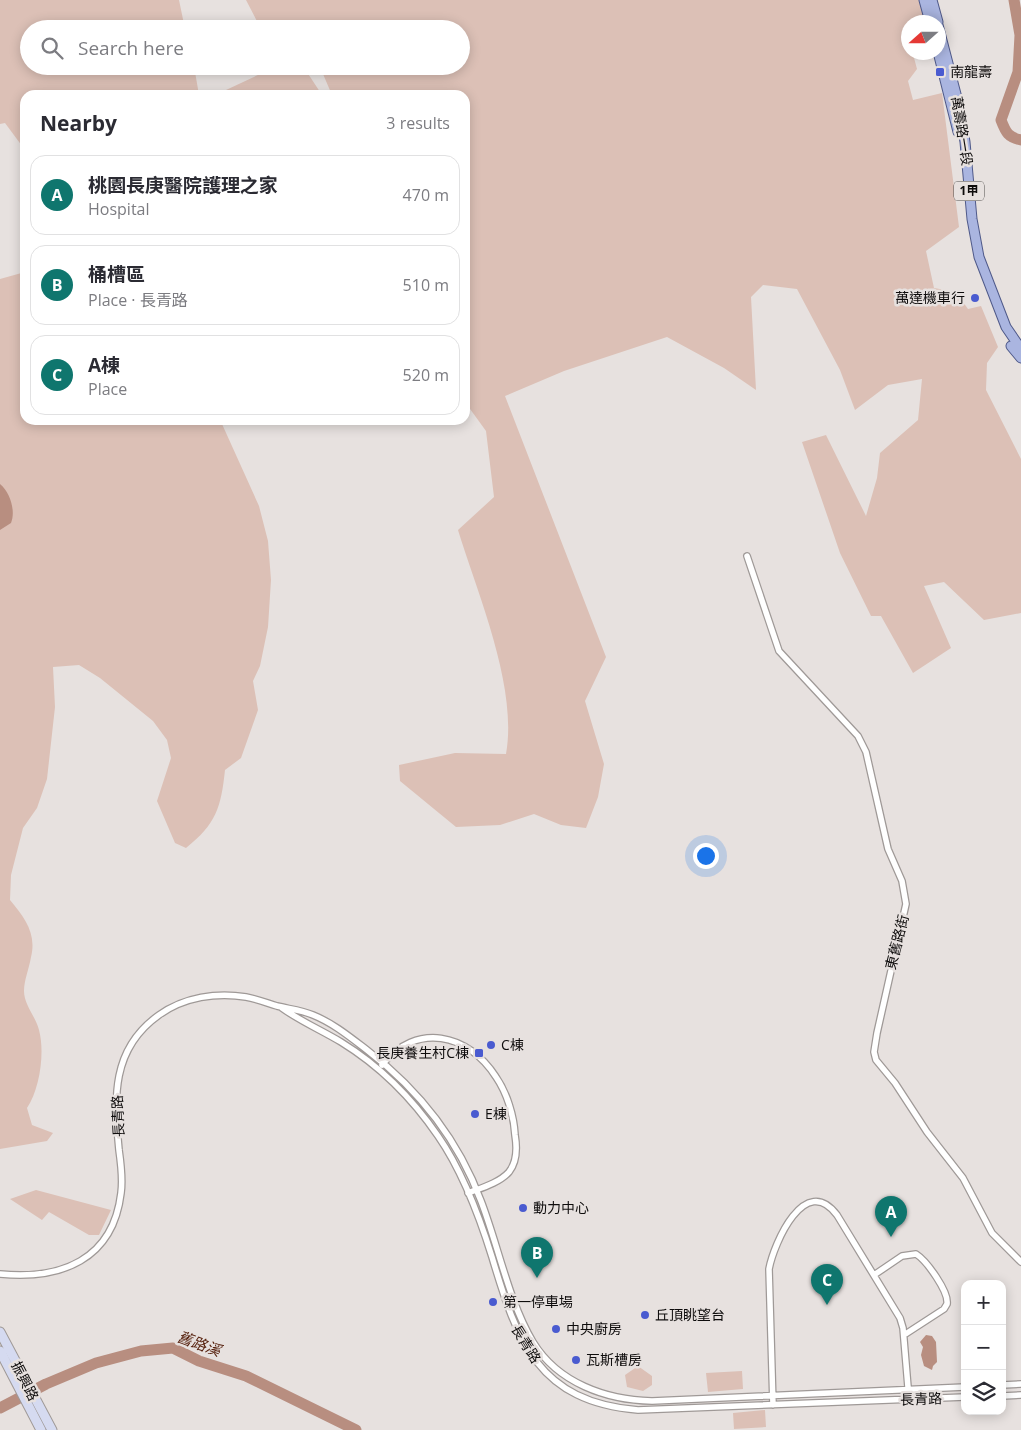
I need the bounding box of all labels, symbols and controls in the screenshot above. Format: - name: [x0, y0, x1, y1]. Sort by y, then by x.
- north arrow: [901, 15, 946, 60]
- search box: [20, 20, 470, 75]
- icon: search: [38, 34, 66, 62]
- text: Search here: [78, 35, 184, 61]
- place label: 南龍壽: [950, 62, 992, 81]
- marker: 南龍壽: [934, 66, 946, 78]
- street label: 萬壽路一段: [948, 95, 977, 167]
- text: Nearby: [40, 109, 117, 137]
- text: 3 results: [386, 112, 450, 134]
- text: 桃園長庚醫院護理之家: [88, 172, 278, 198]
- road number: 1甲: [954, 182, 984, 200]
- text: A: [51, 184, 63, 206]
- text: 470 m: [403, 184, 449, 206]
- text: Hospital: [88, 198, 150, 220]
- text: 桶槽區: [88, 261, 145, 287]
- text: B: [52, 274, 62, 296]
- text: 510 m: [403, 274, 449, 296]
- place label: 萬達機車行: [895, 288, 965, 307]
- text: Place · 長青路: [88, 289, 188, 311]
- marker: 萬達機車行: [969, 292, 981, 304]
- text: A棟: [88, 352, 120, 378]
- text: C: [52, 364, 62, 386]
- text: 520 m: [403, 364, 449, 386]
- text: Place: [88, 378, 127, 400]
- your location: [693, 843, 719, 869]
- street label: 東舊路街: [881, 912, 913, 971]
- place label: C棟: [501, 1035, 524, 1054]
- marker: C棟: [485, 1039, 497, 1051]
- place label: 長庚養生村C棟: [376, 1043, 469, 1062]
- marker: 長庚養生村C棟: [473, 1047, 485, 1059]
- street label: 長青路: [107, 1095, 128, 1137]
- place label: E棟: [485, 1104, 507, 1123]
- marker: E棟: [469, 1108, 481, 1120]
- pin: A: [875, 1196, 907, 1237]
- place label: 動力中心: [533, 1198, 589, 1217]
- marker: 動力中心: [517, 1202, 529, 1214]
- pin: B: [521, 1237, 553, 1278]
- pin: C: [811, 1264, 843, 1305]
- map controls: [961, 1280, 1006, 1415]
- button: +: [961, 1280, 1006, 1325]
- place label: 第一停車場: [503, 1292, 573, 1311]
- marker: 第一停車場: [487, 1296, 499, 1308]
- place label: 丘頂眺望台: [655, 1305, 725, 1324]
- marker: 丘頂眺望台: [639, 1309, 651, 1321]
- place label: 中央廚房: [566, 1319, 622, 1338]
- street label: 長青路: [507, 1321, 546, 1367]
- marker: 中央廚房: [550, 1323, 562, 1335]
- button: −: [961, 1325, 1006, 1370]
- water label: 舊路溪: [175, 1326, 226, 1361]
- place label: 瓦斯槽房: [586, 1350, 642, 1369]
- marker: 瓦斯槽房: [570, 1354, 582, 1366]
- street label: 振興路: [7, 1358, 43, 1404]
- button: layers: [961, 1370, 1006, 1415]
- street label: 長青路: [900, 1388, 942, 1409]

